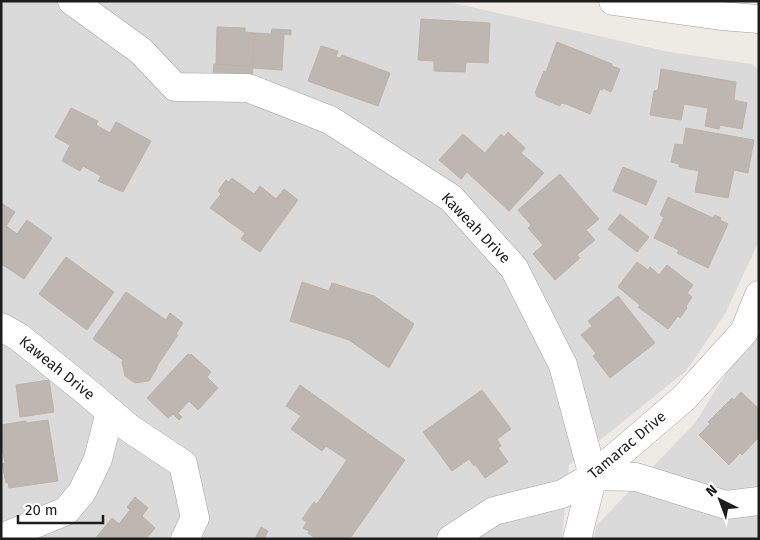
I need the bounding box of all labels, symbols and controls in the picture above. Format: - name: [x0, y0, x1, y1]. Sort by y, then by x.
- street label: Kaweah Drive: [438, 189, 514, 267]
- street label: Kaweah Drive: [16, 332, 98, 404]
- street label: Tamarac Drive: [584, 407, 670, 483]
- north arrow: [695, 475, 745, 525]
- text: N: [702, 481, 721, 500]
- scale bar: [18, 492, 102, 524]
- text: 20 m: [25, 501, 58, 519]

